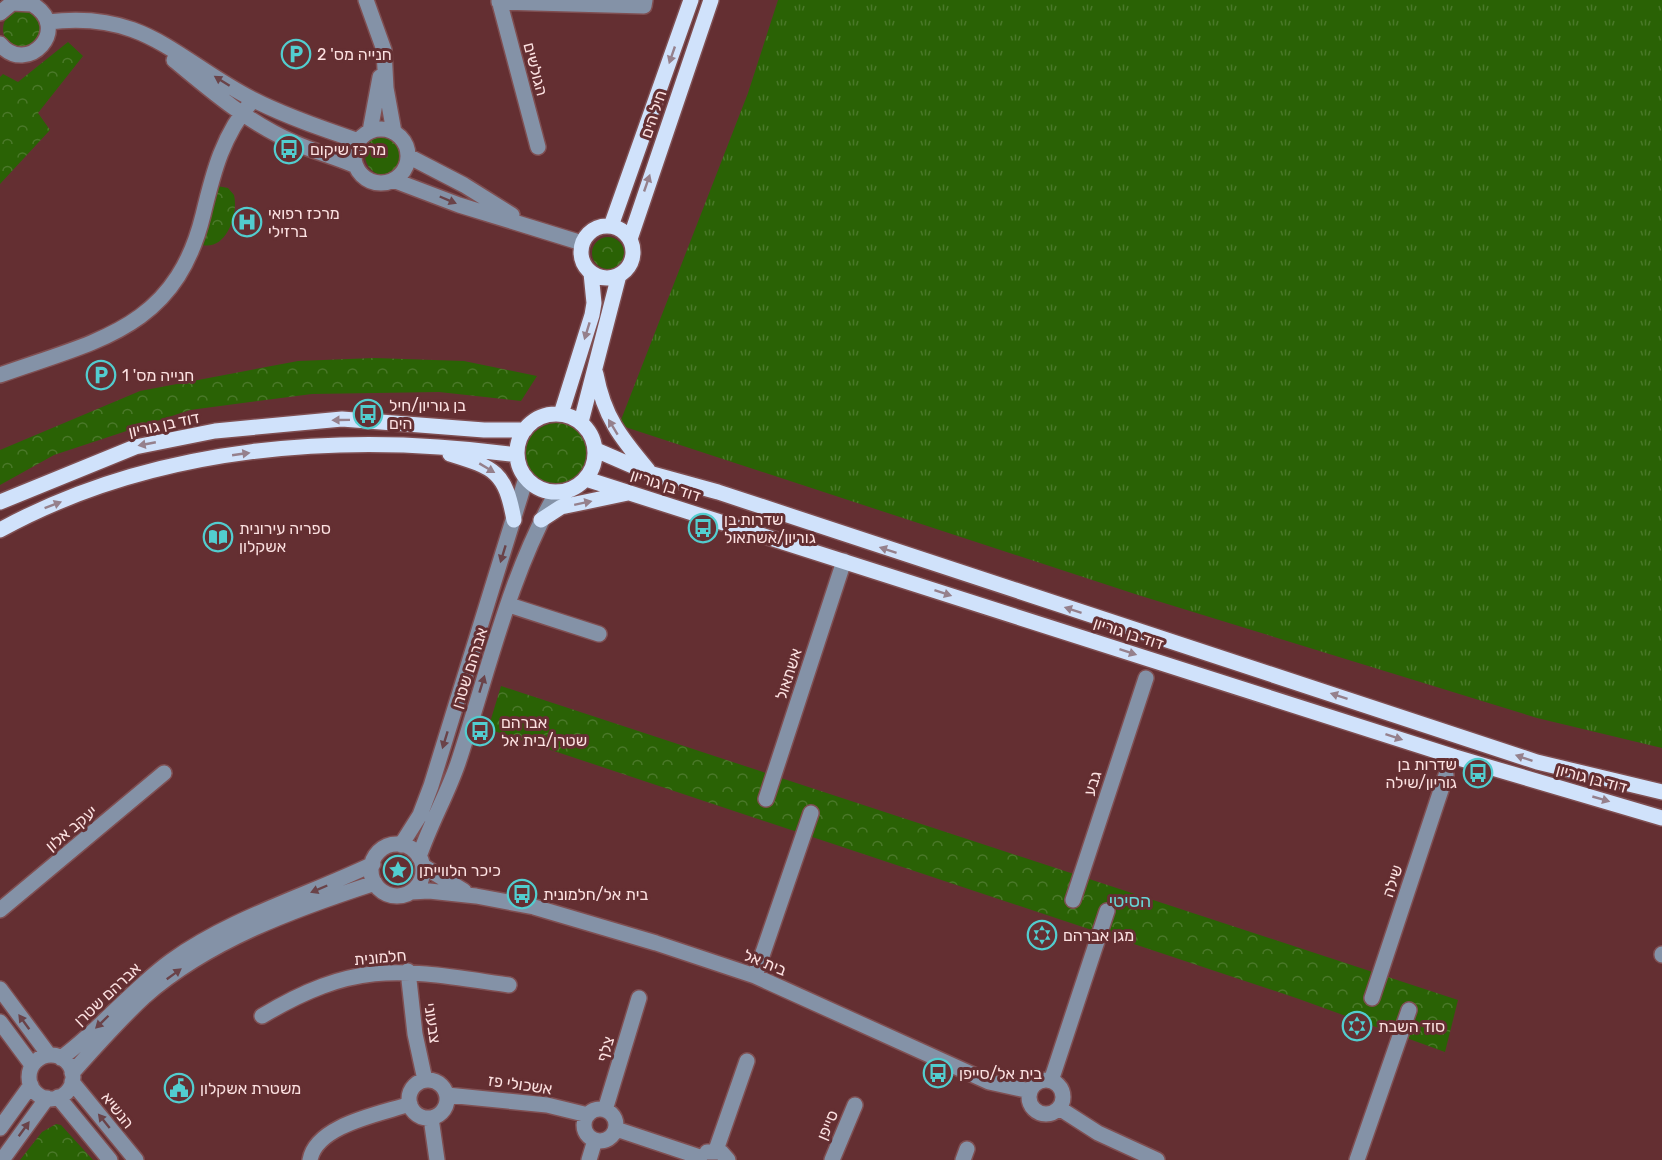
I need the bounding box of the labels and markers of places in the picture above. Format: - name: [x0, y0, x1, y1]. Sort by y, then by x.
- parking icon: חנייה מס' 2: [280, 38, 312, 70]
- place label: חנייה מס' 2: [317, 45, 392, 64]
- bus stop icon: מרכז שיקום: [273, 133, 305, 165]
- place label: מרכז שיקום: [310, 140, 386, 159]
- place label: מרכז רפואי ברזילי: [268, 204, 340, 241]
- hospital icon: מרכז רפואי ברזילי: [231, 206, 263, 238]
- parking icon: חנייה מס' 1: [85, 359, 117, 391]
- place label: חנייה מס' 1: [122, 366, 194, 385]
- place label: בן גוריון/חיל הים: [389, 396, 466, 433]
- bus stop icon: בן גוריון/חיל הים: [352, 398, 384, 430]
- place label: שדרות בן גוריון/אשתאול: [724, 510, 816, 547]
- bus stop icon: שדרות בן גוריון/אשתאול: [687, 512, 719, 544]
- place label: ספריה עירונית אשקלון: [239, 519, 331, 556]
- library icon: ספריה עירונית אשקלון: [202, 521, 234, 553]
- place label: אברהם שטרן/בית אל: [501, 713, 587, 750]
- bus stop icon: אברהם שטרן/בית אל: [464, 715, 496, 747]
- place label: שדרות בן גוריון/שילה: [1385, 755, 1457, 792]
- bus stop icon: שדרות בן גוריון/שילה: [1462, 757, 1494, 789]
- place icon: כיכר הלווייתן: [382, 854, 414, 886]
- place label: כיכר הלווייתן: [419, 861, 501, 880]
- bus stop icon: בית אל/חלמונית: [506, 878, 538, 910]
- place label: בית אל/חלמונית: [543, 885, 648, 904]
- synagogue icon: מגן אברהם: [1026, 919, 1058, 951]
- place label: מגן אברהם: [1063, 926, 1134, 945]
- synagogue icon: סוד השבת: [1341, 1010, 1373, 1042]
- place label: סוד השבת: [1378, 1017, 1445, 1036]
- bus stop icon: בית אל/סייפן: [922, 1057, 954, 1089]
- place label: בית אל/סייפן: [959, 1064, 1042, 1083]
- public building icon: משטרת אשקלון: [163, 1072, 195, 1104]
- place label: משטרת אשקלון: [200, 1079, 301, 1098]

